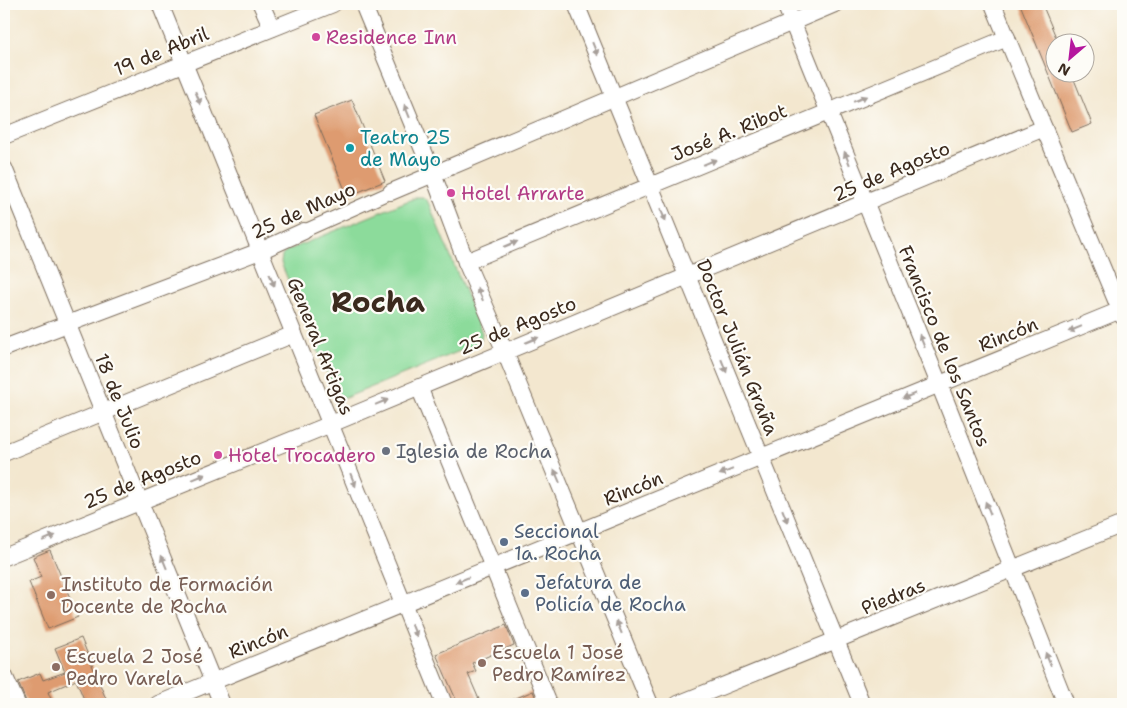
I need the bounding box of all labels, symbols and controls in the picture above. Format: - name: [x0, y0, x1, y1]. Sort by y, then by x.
- street label: 19 de Abril: [110, 21, 213, 82]
- place label: Residence Inn: [326, 25, 457, 50]
- marker: Residence Inn: [310, 31, 322, 43]
- north arrow: [1044, 32, 1094, 82]
- one-way arrow: [591, 42, 599, 56]
- text: N: [1055, 59, 1073, 80]
- one-way arrow: [194, 90, 202, 105]
- one-way arrow: [853, 95, 867, 103]
- street label: José A. Ribot: [668, 98, 791, 167]
- one-way arrow: [403, 103, 411, 118]
- place label: Teatro 25 de Mayo: [360, 125, 450, 172]
- street label: 25 de Agosto: [829, 136, 954, 207]
- marker: Teatro 25 de Mayo: [344, 142, 356, 154]
- one-way arrow: [843, 150, 851, 165]
- one-way arrow: [703, 157, 717, 165]
- street label: 25 de Mayo: [247, 176, 360, 245]
- place label: Hotel Arrarte: [461, 181, 585, 206]
- marker: Hotel Arrarte: [445, 187, 457, 199]
- one-way arrow: [659, 208, 667, 223]
- one-way arrow: [504, 239, 518, 247]
- street label: Francisco de los Santos: [893, 242, 996, 450]
- street label: Doctor Julián Graña: [691, 256, 784, 439]
- one-way arrow: [269, 273, 277, 288]
- street label: General Artigas: [282, 274, 360, 419]
- district label: Rocha: [331, 282, 425, 321]
- one-way arrow: [476, 287, 484, 302]
- street label: 25 de Agosto: [455, 290, 580, 360]
- street label: Rincón: [975, 311, 1042, 358]
- one-way arrow: [1068, 325, 1082, 333]
- one-way arrow: [917, 333, 925, 348]
- one-way arrow: [525, 336, 540, 344]
- street label: 18 de Julio: [89, 350, 150, 453]
- one-way arrow: [720, 359, 728, 374]
- one-way arrow: [901, 393, 916, 401]
- one-way arrow: [375, 398, 389, 406]
- place label: Iglesia de Rocha: [396, 439, 552, 464]
- place label: Hotel Trocadero: [228, 443, 376, 468]
- street label: 25 de Agosto: [80, 444, 205, 514]
- marker: Iglesia de Rocha: [380, 445, 392, 457]
- marker: Hotel Trocadero: [212, 449, 224, 461]
- street label: Rincón: [600, 465, 667, 512]
- one-way arrow: [553, 468, 561, 483]
- one-way arrow: [719, 468, 733, 476]
- one-way arrow: [192, 472, 206, 480]
- one-way arrow: [350, 472, 357, 487]
- one-way arrow: [984, 501, 992, 515]
- one-way arrow: [782, 509, 790, 523]
- place label: Seccional 1a. Rocha: [514, 519, 601, 566]
- one-way arrow: [42, 534, 57, 542]
- marker: Seccional 1a. Rocha: [498, 536, 510, 548]
- one-way arrow: [160, 555, 168, 569]
- place label: Jefatura de Policía de Rocha: [535, 570, 686, 617]
- place label: Instituto de Formación Docente de Rocha: [61, 572, 273, 619]
- street label: Piedras: [857, 572, 929, 621]
- one-way arrow: [455, 577, 470, 585]
- marker: Jefatura de Policía de Rocha: [519, 587, 531, 599]
- marker: Instituto de Formación Docente de Rocha: [45, 589, 57, 601]
- street label: Rincón: [225, 618, 292, 665]
- one-way arrow: [614, 620, 622, 634]
- one-way arrow: [410, 623, 418, 638]
- place label: Escuela 1 José Pedro Ramírez: [492, 640, 626, 687]
- place label: Escuela 2 José Pedro Varela: [66, 644, 203, 691]
- one-way arrow: [1044, 651, 1052, 666]
- marker: Escuela 1 José Pedro Ramírez: [476, 657, 488, 669]
- marker: Escuela 2 José Pedro Varela: [50, 661, 62, 673]

